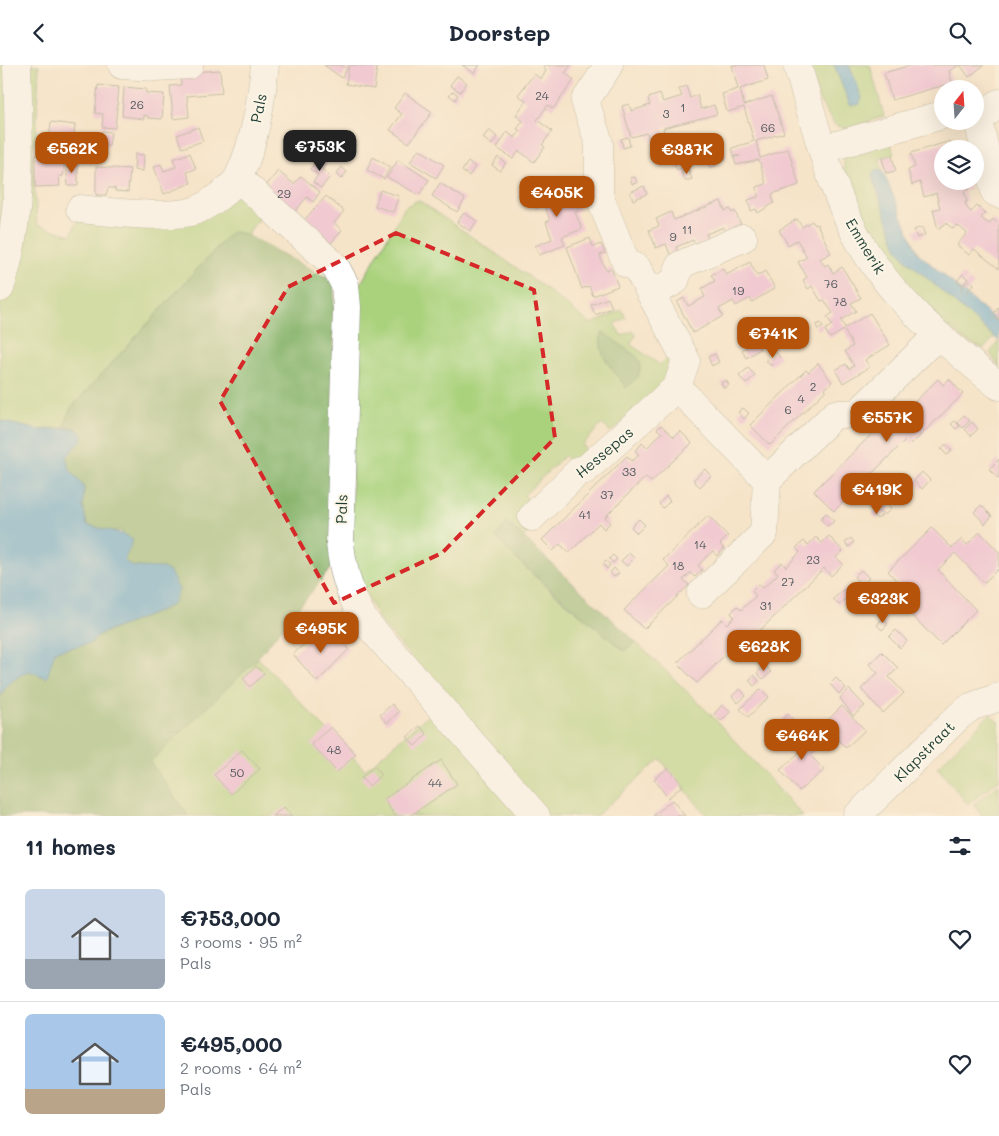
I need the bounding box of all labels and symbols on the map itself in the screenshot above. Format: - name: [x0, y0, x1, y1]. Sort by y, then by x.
- north arrow: [934, 80, 984, 130]
- house number: 24: [535, 87, 549, 103]
- street label: Pals: [245, 91, 271, 125]
- house number: 26: [130, 96, 144, 112]
- house number: 1: [680, 99, 686, 115]
- house number: 3: [662, 105, 670, 121]
- house number: 66: [761, 119, 775, 135]
- pin: €753K: [285, 129, 355, 172]
- pin: €562K: [37, 131, 107, 174]
- pin: €387K: [652, 133, 722, 175]
- pin: €405K: [522, 175, 592, 218]
- house number: 29: [277, 185, 291, 201]
- street label: Emmerik: [841, 214, 891, 278]
- house number: 11: [682, 221, 692, 237]
- house number: 9: [669, 228, 677, 244]
- house number: 76: [824, 275, 838, 291]
- house number: 19: [732, 282, 744, 298]
- house number: 78: [833, 293, 847, 309]
- pin: €741K: [738, 317, 808, 359]
- house number: 2: [810, 378, 816, 394]
- house number: 4: [797, 390, 805, 406]
- house number: 6: [784, 401, 792, 417]
- pin: €557K: [852, 401, 922, 443]
- street label: Hessepas: [571, 422, 637, 482]
- house number: 33: [622, 463, 636, 479]
- pin: €419K: [842, 473, 912, 515]
- house number: 37: [600, 486, 614, 502]
- street label: Pals: [330, 494, 352, 524]
- house number: 41: [579, 506, 591, 522]
- house number: 14: [694, 536, 706, 552]
- house number: 23: [806, 551, 820, 567]
- house number: 18: [672, 557, 684, 573]
- house number: 27: [781, 573, 795, 589]
- pin: €323K: [848, 581, 918, 624]
- house number: 31: [760, 597, 772, 613]
- pin: €495K: [286, 611, 356, 654]
- pin: €628K: [729, 629, 799, 672]
- street label: Klapstraat: [889, 716, 959, 786]
- pin: €464K: [767, 719, 837, 761]
- house number: 48: [327, 741, 341, 757]
- house number: 50: [230, 764, 245, 780]
- house number: 44: [428, 774, 442, 790]

